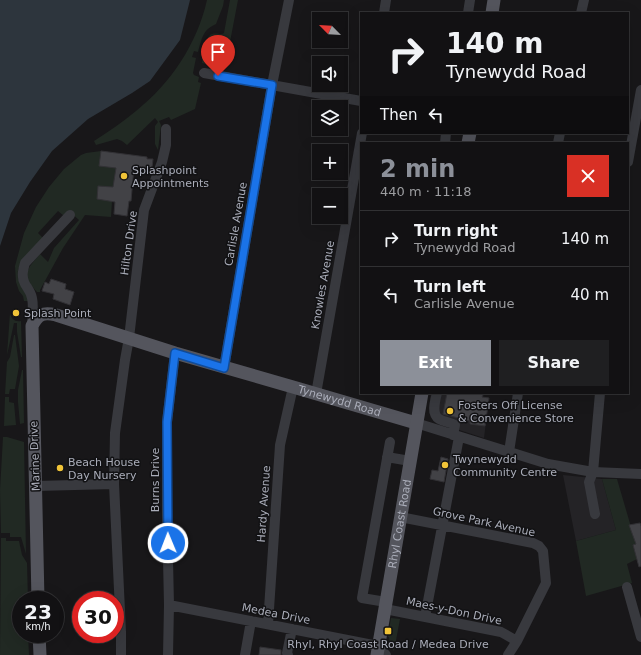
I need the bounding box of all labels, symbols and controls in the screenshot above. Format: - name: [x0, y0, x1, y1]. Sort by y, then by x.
- north arrow: [312, 12, 348, 48]
- map controls: [312, 12, 348, 224]
- text: 140 m: [446, 27, 543, 60]
- icon: right: [380, 28, 432, 80]
- pin: [201, 35, 235, 76]
- icon: arrive: [207, 41, 229, 63]
- button: sound: [312, 56, 348, 92]
- text: Tynewydd Road: [446, 61, 586, 82]
- button: layers: [312, 100, 348, 136]
- icon: left: [425, 104, 447, 126]
- text: Then: [380, 106, 417, 124]
- button: +: [312, 144, 348, 180]
- text: 2 min: [380, 155, 455, 183]
- button: close: [567, 155, 609, 197]
- place label: Splashpoint Appointments: [132, 164, 209, 190]
- marker: Splashpoint Appointments: [119, 171, 129, 181]
- street label: Carlisle Avenue: [222, 181, 250, 267]
- text: 440 m · 11:18: [380, 184, 471, 199]
- button: −: [312, 188, 348, 224]
- street label: Hilton Drive: [118, 210, 140, 276]
- text: Turn right: [414, 222, 498, 240]
- icon: right: [380, 228, 402, 250]
- text: 140 m: [561, 230, 609, 248]
- street label: Knowles Avenue: [309, 239, 337, 330]
- text: Tynewydd Road: [414, 240, 515, 255]
- text: Turn left: [414, 278, 486, 296]
- icon: left: [380, 284, 402, 306]
- text: 40 m: [571, 286, 609, 304]
- text: Carlisle Avenue: [414, 296, 514, 311]
- place label: Splash Point: [24, 307, 92, 320]
- marker: Splash Point: [11, 308, 21, 318]
- button: Exit: [380, 340, 491, 386]
- button: Share: [499, 340, 609, 386]
- street label: Tynewydd Road: [296, 382, 383, 419]
- place label: Fosters Off License & Convenience Store: [458, 399, 574, 425]
- marker: Fosters Off License & Convenience Store: [445, 406, 455, 416]
- street label: Marine Drive: [27, 420, 43, 491]
- street label: Burns Drive: [149, 448, 162, 512]
- place label: Twynewydd Community Centre: [452, 453, 557, 479]
- place label: Beach House Day Nursery: [68, 456, 140, 482]
- marker: Twynewydd Community Centre: [440, 460, 450, 470]
- marker: Beach House Day Nursery: [55, 463, 65, 473]
- street label: Hardy Avenue: [255, 465, 273, 543]
- street label: Rhyl Coast Road: [385, 478, 414, 569]
- street label: Grove Park Avenue: [432, 505, 537, 539]
- position arrow: [147, 522, 189, 564]
- speed limit sign: 30: [72, 591, 124, 643]
- street label: Maes-y-Don Drive: [405, 594, 503, 628]
- text: 23: [24, 600, 52, 624]
- street label: Medea Drive: [241, 601, 312, 627]
- text: km/h: [25, 621, 51, 632]
- marker: Rhyl, Rhyl Coast Road / Medea Drive: [383, 626, 393, 636]
- place label: Rhyl, Rhyl Coast Road / Medea Drive: [287, 638, 489, 651]

